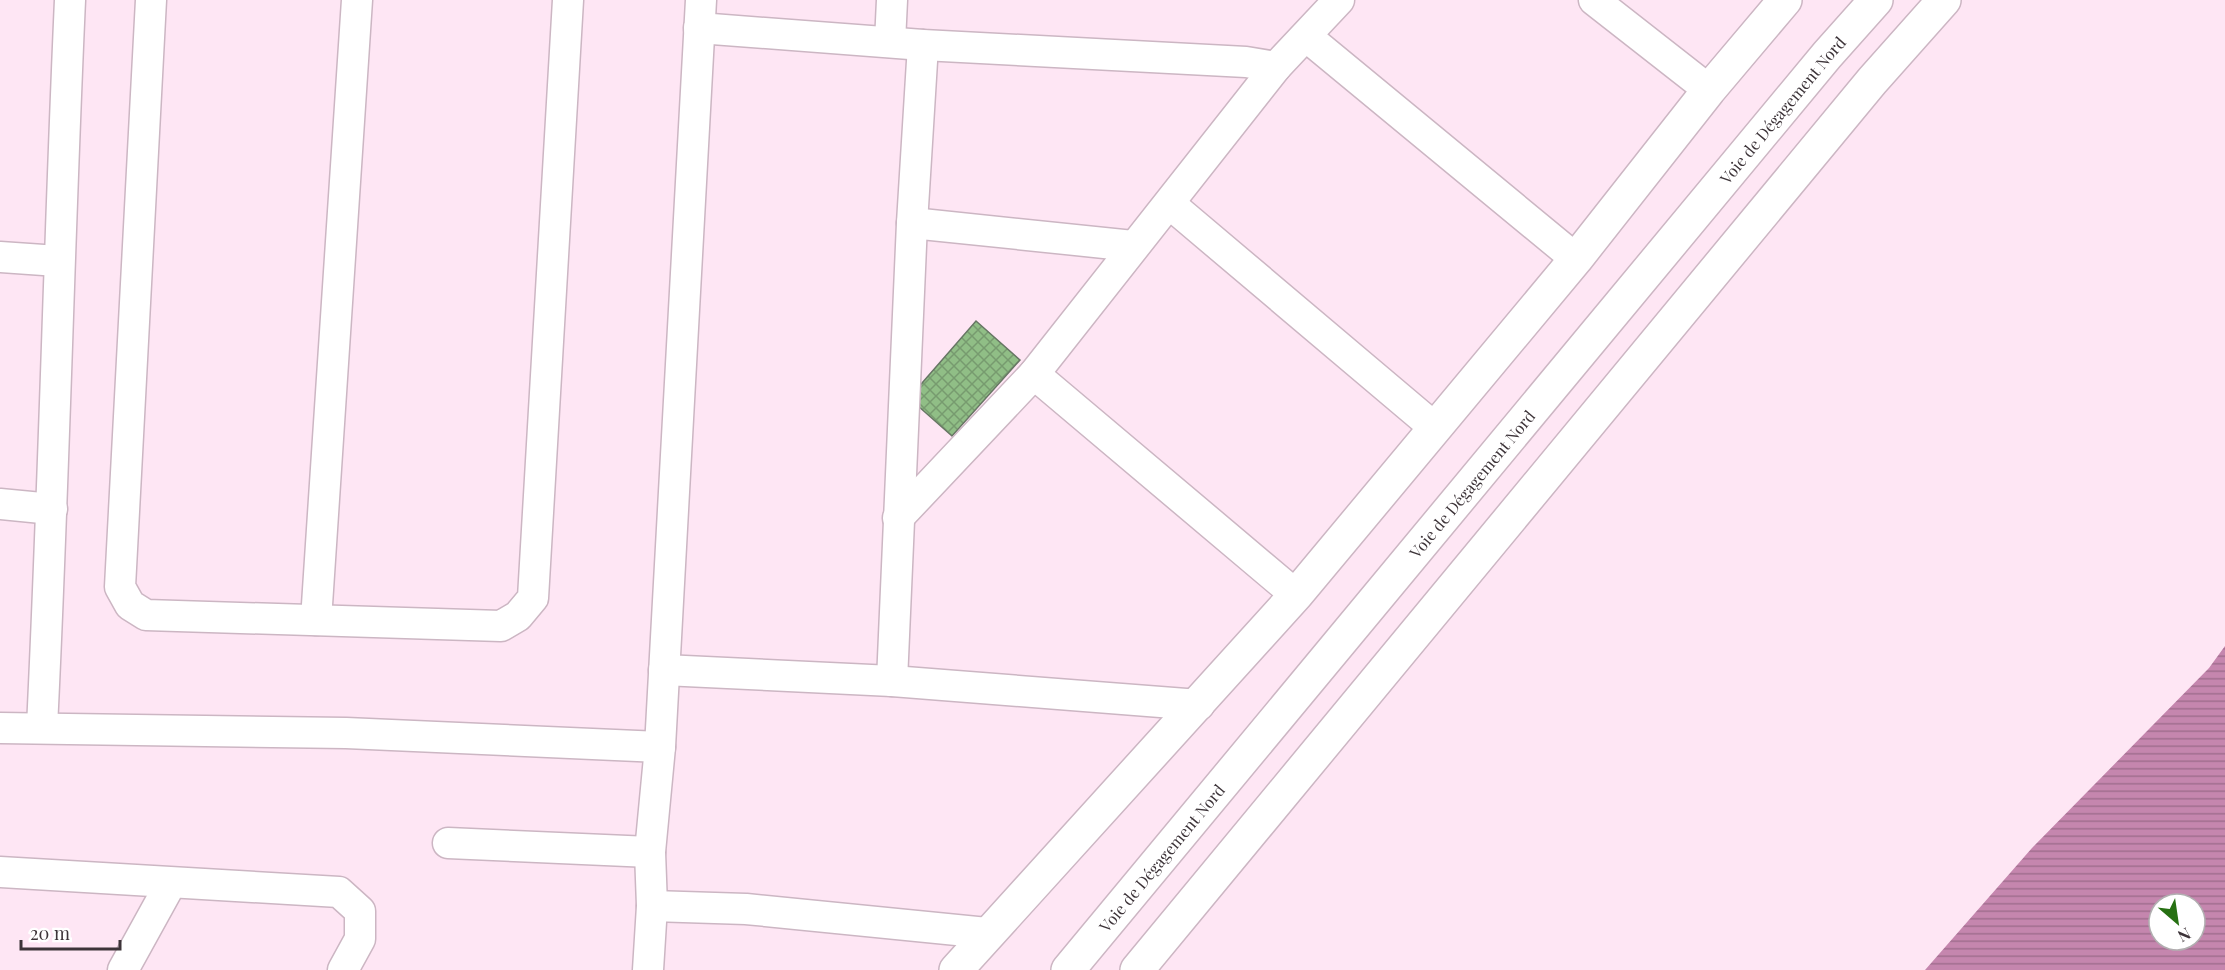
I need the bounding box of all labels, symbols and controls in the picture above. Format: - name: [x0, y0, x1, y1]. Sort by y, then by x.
- street label: Voie de Dégagement Nord: [1714, 32, 1849, 188]
- street label: Voie de Dégagement Nord: [1404, 405, 1539, 562]
- street label: Voie de Dégagement Nord: [1093, 779, 1229, 937]
- north arrow: [2147, 892, 2207, 952]
- scale bar: [21, 913, 120, 951]
- text: 20 m: [30, 921, 70, 945]
- text: N: [2174, 924, 2195, 948]

